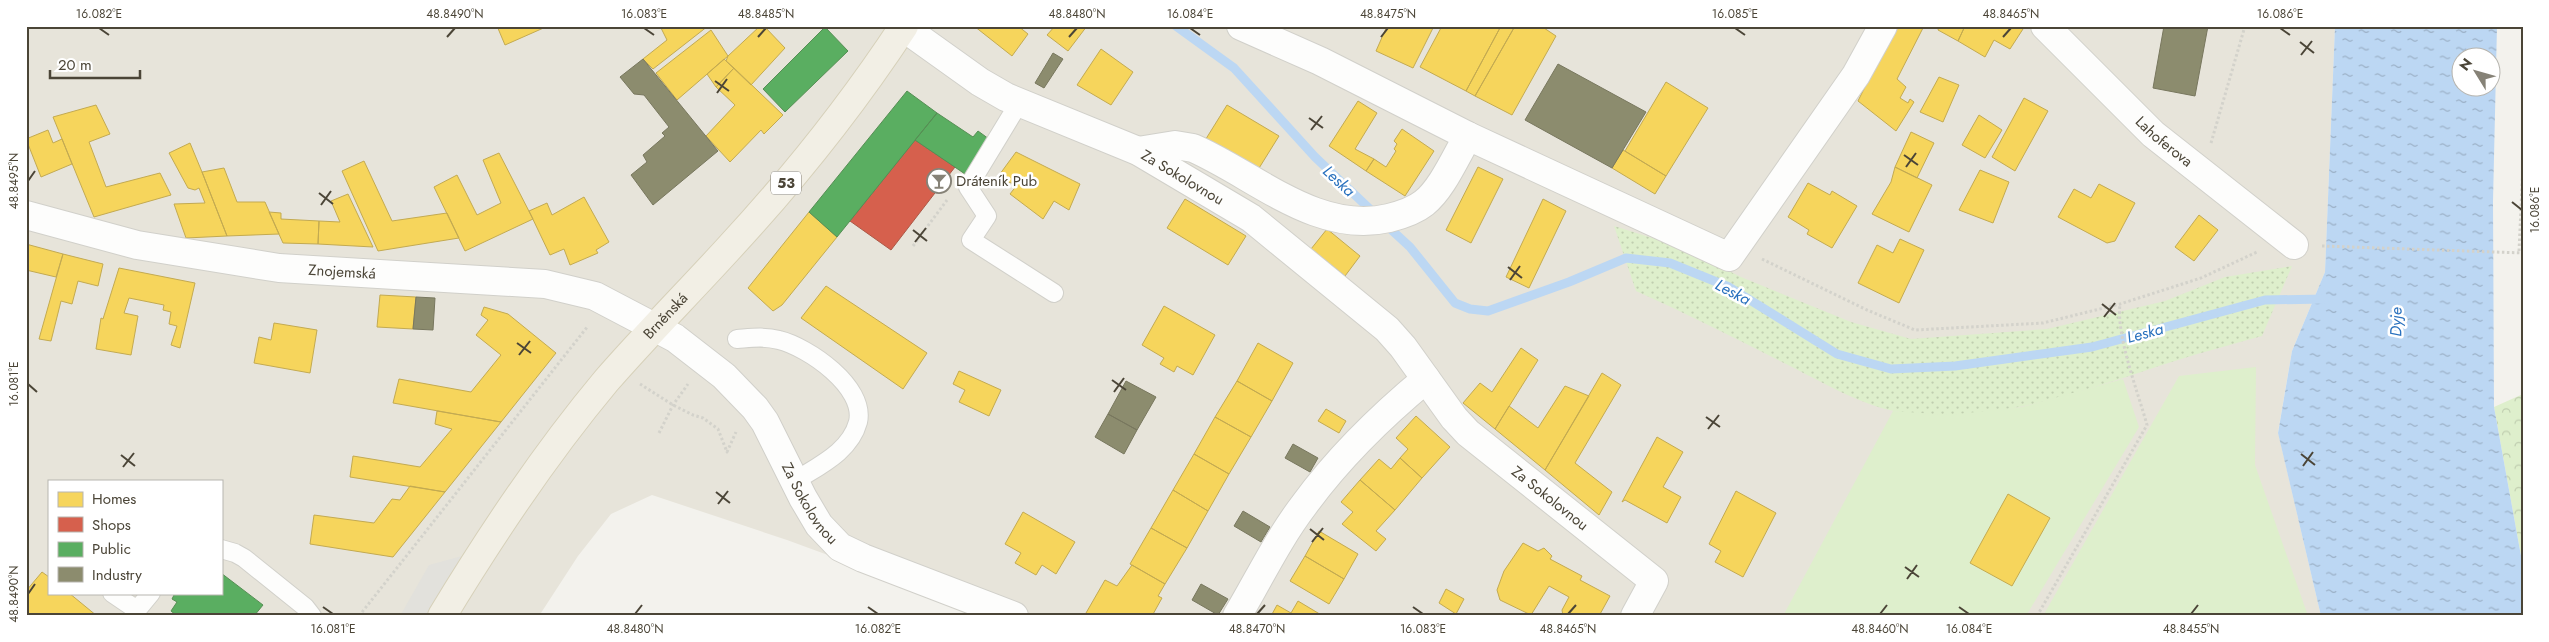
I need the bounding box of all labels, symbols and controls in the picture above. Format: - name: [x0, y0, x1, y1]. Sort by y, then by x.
- text: 16.082°E: [76, 5, 122, 23]
- text: 48.8490°N: [426, 5, 484, 23]
- text: 16.083°E: [621, 5, 667, 23]
- text: 48.8485°N: [738, 5, 794, 23]
- text: 48.8480°N: [1049, 5, 1105, 23]
- text: 16.084°E: [1167, 5, 1213, 23]
- text: 48.8475°N: [1360, 5, 1416, 23]
- text: 16.085°E: [1712, 5, 1758, 23]
- text: 48.8465°N: [1983, 5, 2039, 23]
- text: 16.086°E: [2257, 5, 2303, 23]
- scale bar: [50, 48, 140, 80]
- north arrow: [2452, 48, 2502, 98]
- text: 20 m: [58, 54, 92, 76]
- text: N: [2454, 54, 2477, 75]
- street label: Lahoferova: [2130, 111, 2197, 172]
- street label: Za Sokolovnou: [1137, 144, 1228, 211]
- text: 48.8495°N: [5, 153, 23, 209]
- water label: Leska: [1318, 160, 1360, 202]
- bar icon: Dráteník Pub: [926, 168, 952, 194]
- place label: Dráteník Pub: [956, 170, 1038, 192]
- road number: 53: [771, 172, 801, 194]
- text: 16.086°E: [2526, 187, 2544, 233]
- street label: Znojemská: [308, 259, 376, 285]
- water label: Leska: [1711, 273, 1755, 311]
- street label: Brněnská: [638, 288, 693, 344]
- water label: Dyje: [2384, 307, 2408, 337]
- water label: Leska: [2124, 317, 2166, 349]
- text: 16.081°E: [5, 361, 23, 407]
- street label: Za Sokolovnou: [776, 459, 843, 549]
- street label: Za Sokolovnou: [1507, 461, 1593, 536]
- legend: [48, 480, 222, 594]
- text: Homes: [92, 488, 136, 510]
- text: Shops: [92, 514, 131, 536]
- text: Public: [92, 538, 131, 560]
- text: Industry: [92, 564, 142, 586]
- text: 48.8490°N: [5, 565, 23, 623]
- text: 16.081°E: [310, 620, 356, 638]
- text: 48.8480°N: [607, 620, 663, 638]
- text: 16.082°E: [855, 620, 901, 638]
- text: 48.8470°N: [1229, 620, 1285, 638]
- text: 16.083°E: [1400, 620, 1446, 638]
- text: 48.8465°N: [1540, 620, 1596, 638]
- text: 48.8460°N: [1851, 620, 1909, 638]
- text: 16.084°E: [1946, 620, 1992, 638]
- text: 48.8455°N: [2163, 620, 2219, 638]

